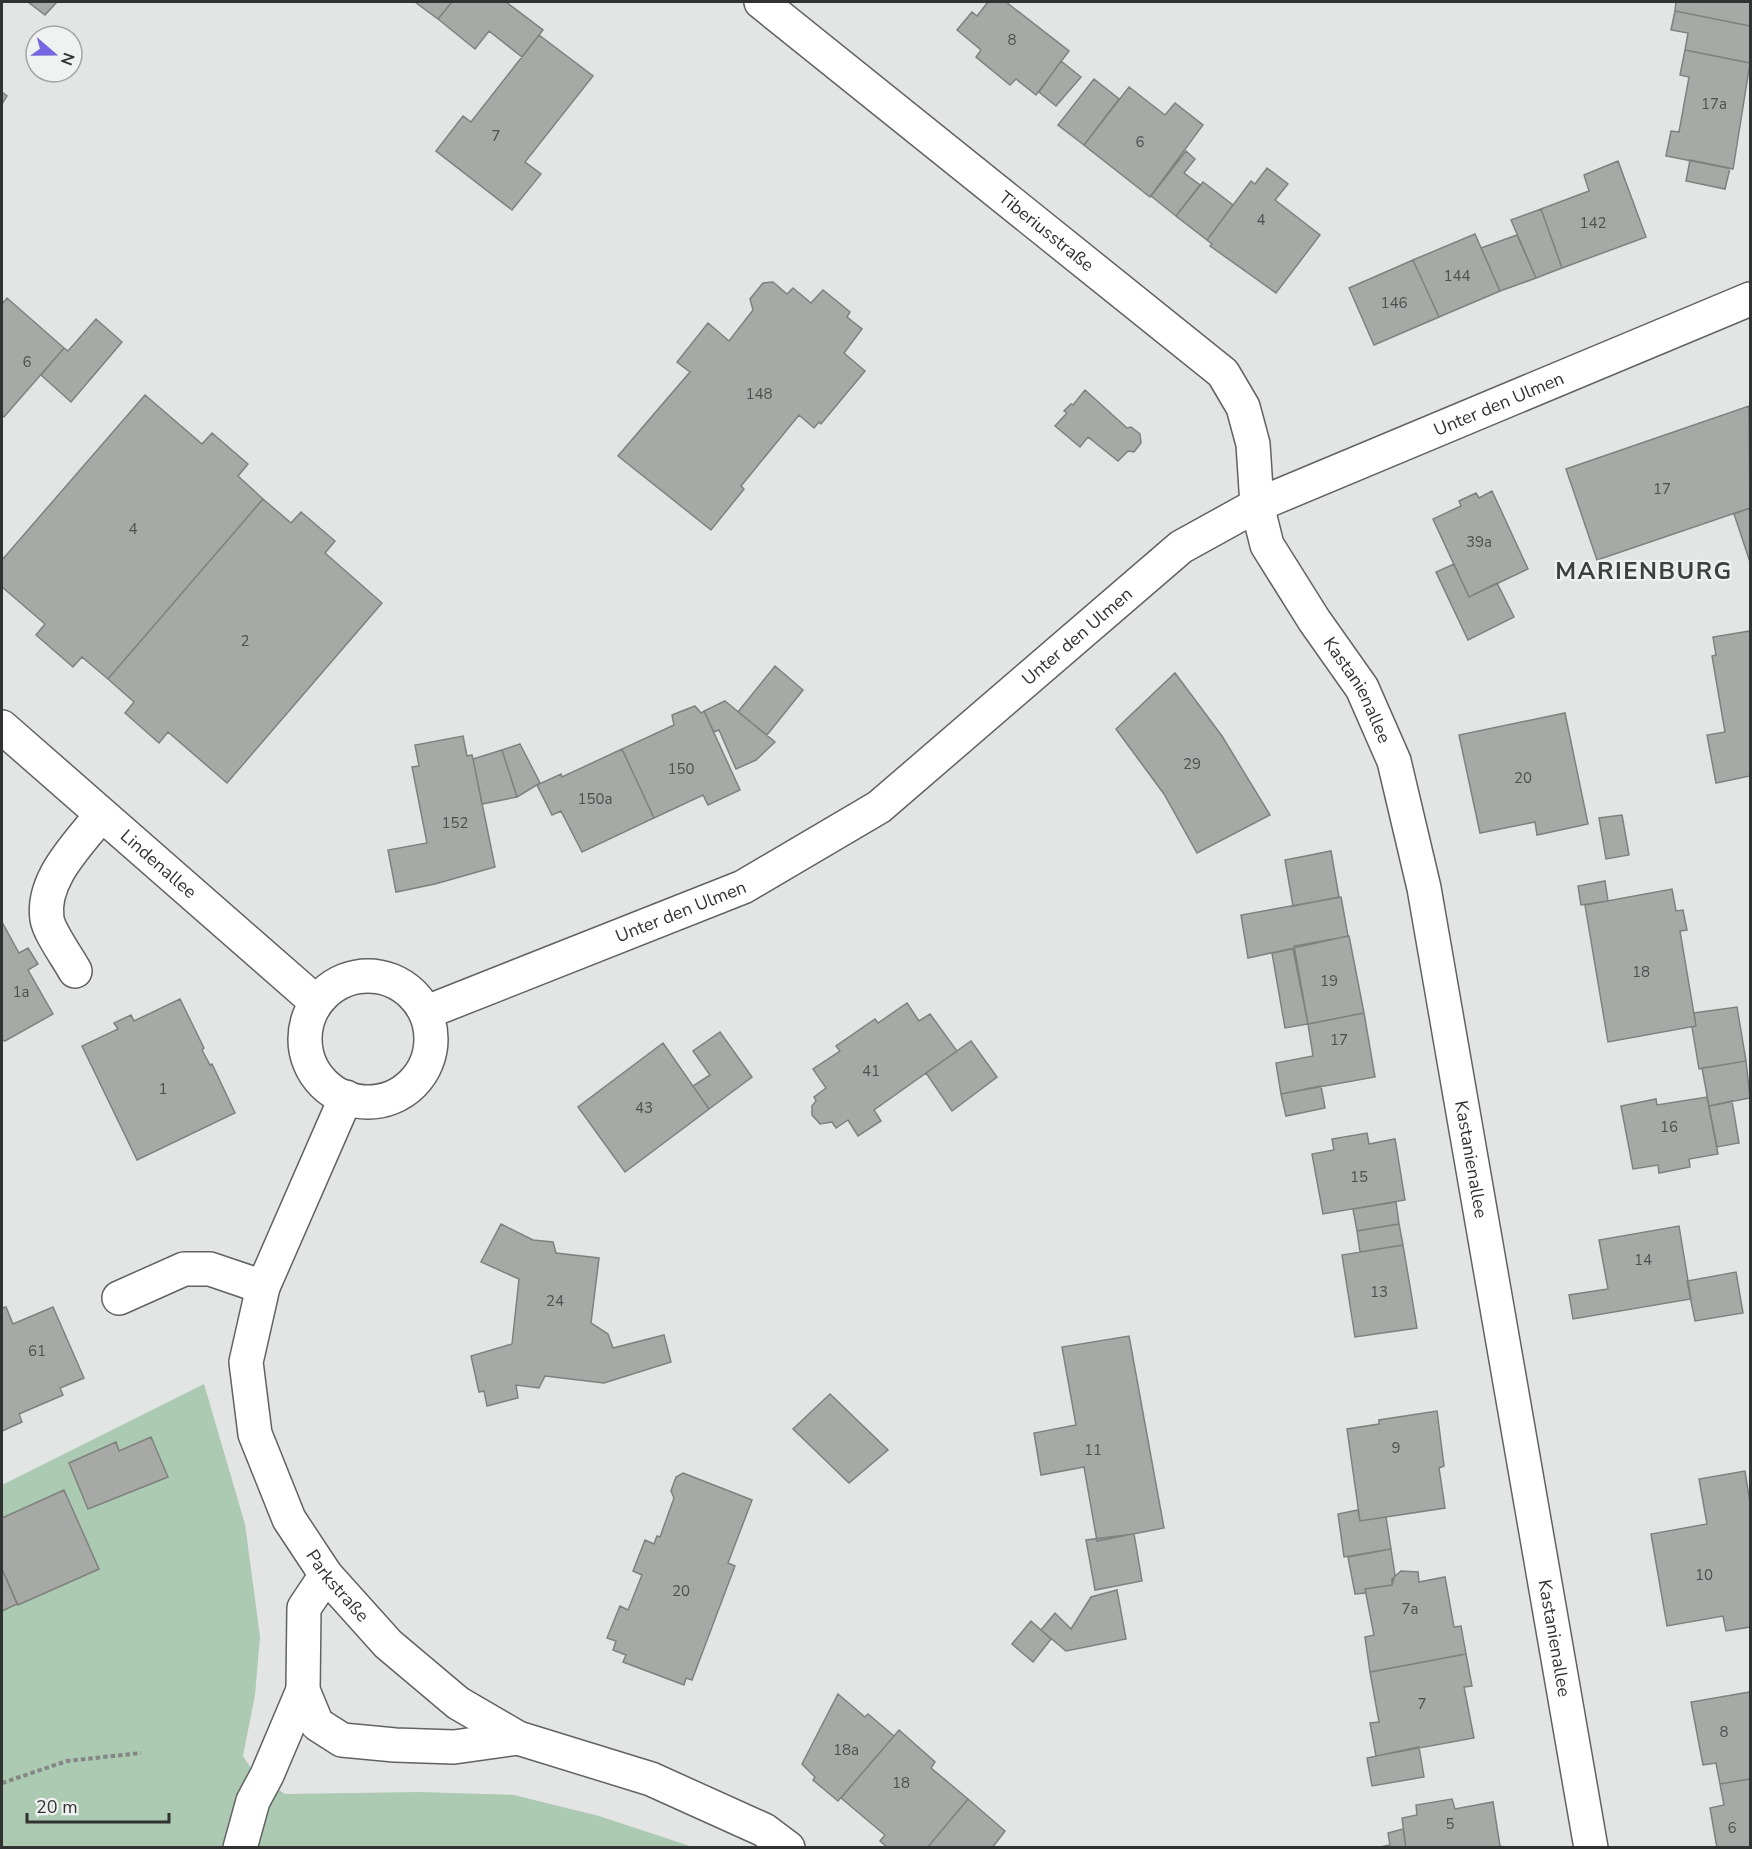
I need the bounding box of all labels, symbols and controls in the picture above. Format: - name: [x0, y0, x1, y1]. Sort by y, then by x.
- north arrow: [24, 24, 84, 84]
- house number: 8: [1007, 30, 1017, 50]
- text: N: [55, 49, 80, 68]
- house number: 17a: [1701, 94, 1727, 114]
- house number: 7: [491, 126, 501, 146]
- house number: 6: [1135, 132, 1145, 152]
- street label: Tiberiusstraße: [994, 185, 1099, 277]
- house number: 4: [1256, 210, 1266, 230]
- house number: 142: [1579, 213, 1607, 233]
- house number: 144: [1443, 266, 1471, 286]
- house number: 146: [1380, 293, 1408, 313]
- house number: 6: [22, 352, 32, 372]
- street label: Unter den Ulmen: [1430, 366, 1567, 442]
- house number: 148: [745, 384, 773, 404]
- house number: 17: [1653, 479, 1671, 499]
- house number: 4: [128, 519, 138, 539]
- house number: 39a: [1466, 532, 1492, 552]
- district label: MARIENBURG: [1555, 555, 1733, 587]
- street label: Unter den Ulmen: [1017, 582, 1138, 691]
- house number: 2: [240, 631, 250, 651]
- street label: Kastanienallee: [1318, 632, 1397, 747]
- house number: 29: [1183, 754, 1201, 774]
- house number: 150: [667, 759, 695, 779]
- house number: 20: [1514, 768, 1532, 788]
- house number: 150a: [578, 789, 612, 809]
- house number: 152: [441, 813, 469, 833]
- street label: Lindenallee: [115, 824, 202, 904]
- street label: Unter den Ulmen: [612, 875, 750, 948]
- house number: 18: [1632, 962, 1650, 982]
- house number: 19: [1320, 971, 1338, 991]
- house number: 1a: [13, 982, 29, 1002]
- house number: 17: [1330, 1030, 1348, 1050]
- house number: 41: [862, 1061, 880, 1081]
- house number: 1: [158, 1079, 168, 1099]
- house number: 43: [635, 1098, 653, 1118]
- street label: Kastanienallee: [1449, 1099, 1493, 1220]
- house number: 16: [1660, 1117, 1678, 1137]
- house number: 15: [1350, 1167, 1368, 1187]
- house number: 14: [1634, 1250, 1652, 1270]
- house number: 13: [1370, 1282, 1388, 1302]
- house number: 24: [546, 1291, 564, 1311]
- house number: 61: [28, 1341, 46, 1361]
- house number: 9: [1391, 1438, 1401, 1458]
- house number: 11: [1084, 1440, 1102, 1460]
- street label: Parkstraße: [300, 1545, 374, 1627]
- house number: 10: [1695, 1565, 1713, 1585]
- street label: Kastanienallee: [1532, 1578, 1576, 1699]
- house number: 20: [672, 1581, 690, 1601]
- house number: 7a: [1402, 1599, 1418, 1619]
- house number: 7: [1417, 1694, 1427, 1714]
- house number: 8: [1719, 1722, 1729, 1742]
- house number: 18a: [833, 1740, 859, 1760]
- house number: 18: [892, 1773, 910, 1793]
- scale bar: [27, 1786, 170, 1824]
- text: 20 m: [36, 1795, 78, 1819]
- house number: 5: [1445, 1814, 1455, 1834]
- house number: 6: [1727, 1818, 1737, 1838]

